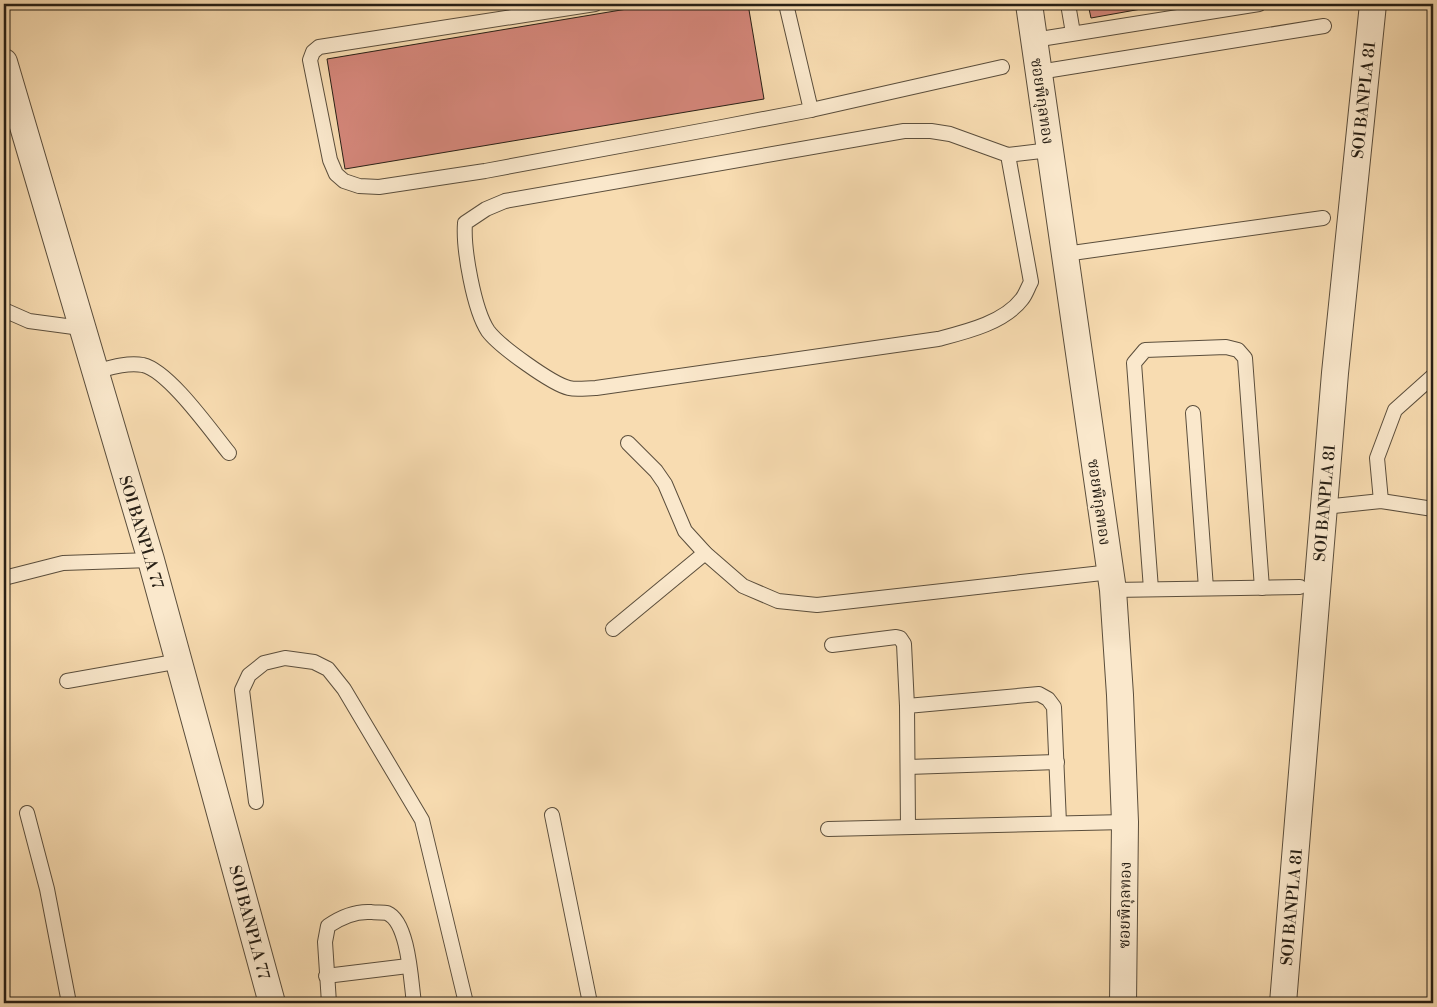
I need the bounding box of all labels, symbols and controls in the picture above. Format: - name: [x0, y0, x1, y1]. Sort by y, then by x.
- street label: SOI BANPLA 81: [1348, 41, 1380, 160]
- street label: ซอยพิกุลทอง: [1025, 57, 1058, 146]
- street label: SOI BANPLA 81: [1310, 444, 1340, 562]
- street label: ซอยพิกุลทอง: [1082, 458, 1115, 547]
- street label: SOI BANPLA 77: [114, 473, 168, 591]
- street label: SOI BANPLA 81: [1277, 848, 1307, 966]
- street label: ซอยพิกุลทอง: [1114, 861, 1137, 949]
- street label: SOI BANPLA 77: [224, 863, 274, 981]

